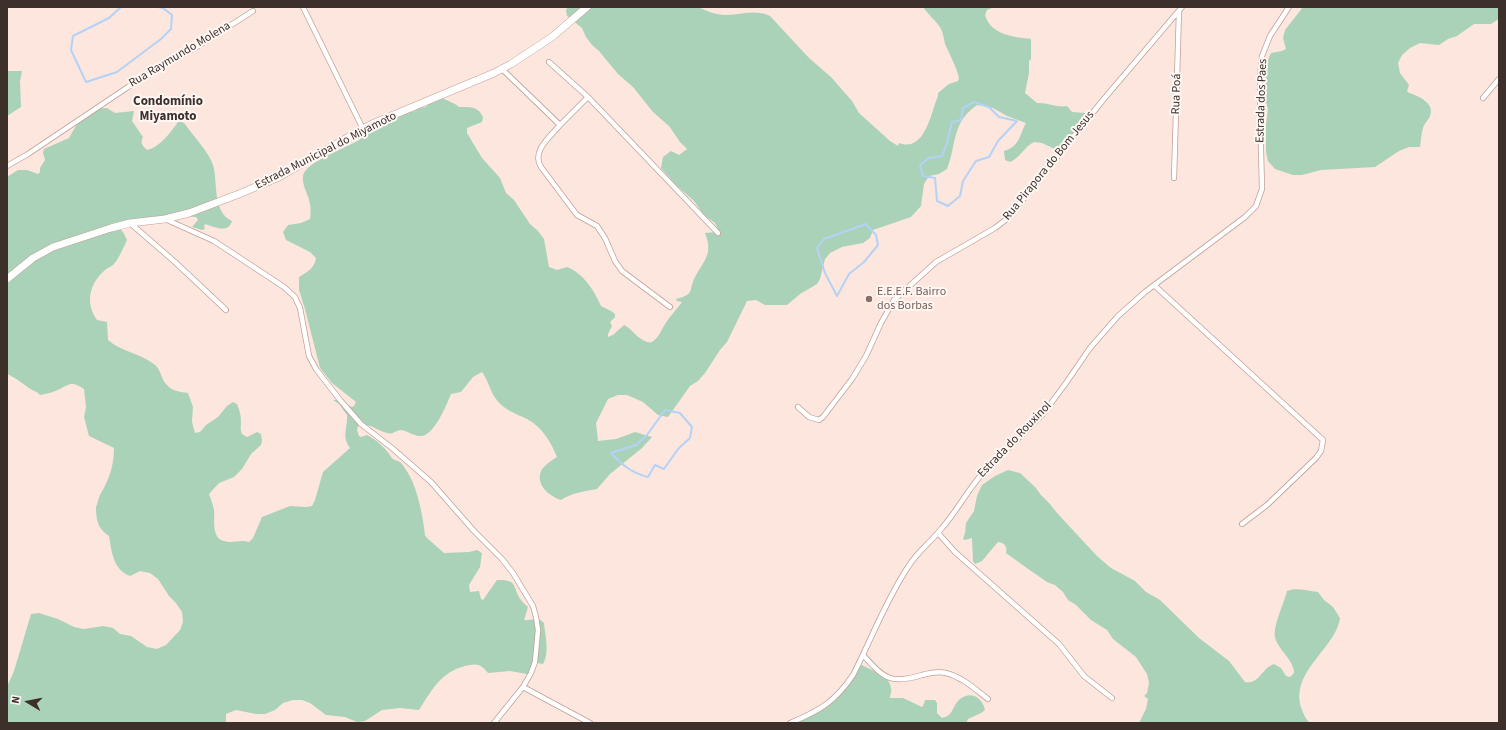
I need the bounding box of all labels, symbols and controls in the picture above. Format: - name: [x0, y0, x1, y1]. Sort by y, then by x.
- street label: Rua Raymundo Molena: [127, 19, 233, 91]
- street label: Estrada dos Paes: [1253, 59, 1271, 143]
- street label: Rua Poá: [1169, 73, 1185, 115]
- district label: Condomínio Miyamoto: [133, 94, 203, 125]
- street label: Rua Pirapora do Bom Jesus: [1000, 108, 1098, 224]
- street label: Estrada Municipal do Miyamoto: [253, 109, 399, 193]
- place label: E.E.E.F. Bairro dos Borbas: [877, 285, 946, 313]
- marker: E.E.E.F. Bairro dos Borbas: [864, 294, 874, 304]
- street label: Estrada do Rouxinol: [975, 399, 1055, 481]
- north arrow: [8, 682, 48, 722]
- text: N: [8, 695, 24, 705]

